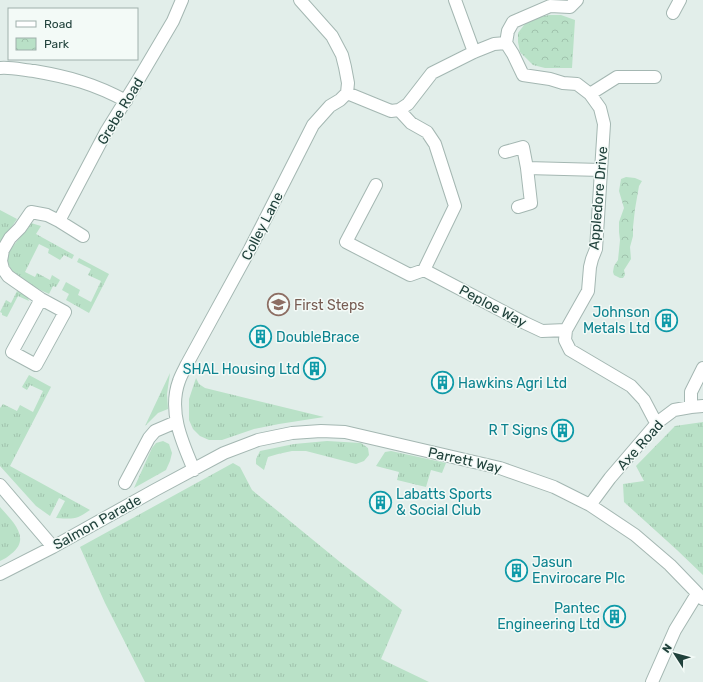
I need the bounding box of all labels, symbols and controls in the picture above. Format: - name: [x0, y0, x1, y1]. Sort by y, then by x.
- legend: [8, 8, 138, 60]
- text: Road: [44, 17, 72, 31]
- text: Park: [44, 37, 70, 51]
- street label: Grebe Road: [94, 75, 147, 148]
- street label: Appledore Drive: [586, 145, 612, 251]
- street label: Colley Lane: [238, 189, 287, 263]
- street label: Peploe Way: [456, 282, 530, 331]
- school or university icon: First Steps: [266, 292, 292, 318]
- place label: First Steps: [294, 297, 364, 314]
- place label: Johnson Metals Ltd: [583, 304, 650, 337]
- building icon: Johnson Metals Ltd: [653, 307, 679, 333]
- building icon: DoubleBrace: [247, 324, 273, 350]
- place label: DoubleBrace: [276, 329, 360, 346]
- building icon: SHAL Housing Ltd: [302, 356, 328, 382]
- place label: SHAL Housing Ltd: [183, 361, 300, 378]
- building icon: Hawkins Agri Ltd: [430, 370, 456, 396]
- place label: Hawkins Agri Ltd: [458, 375, 567, 392]
- building icon: R T Signs: [550, 417, 576, 443]
- street label: Axe Road: [614, 417, 667, 474]
- place label: R T Signs: [488, 422, 548, 439]
- street label: Parrett Way: [426, 444, 504, 477]
- place label: Labatts Sports & Social Club: [396, 486, 492, 519]
- building icon: Labatts Sports & Social Club: [367, 489, 393, 515]
- street label: Salmon Parade: [50, 491, 144, 554]
- place label: Jasun Envirocare Plc: [532, 554, 625, 587]
- building icon: Jasun Envirocare Plc: [504, 557, 530, 583]
- place label: Pantec Engineering Ltd: [497, 600, 600, 633]
- building icon: Pantec Engineering Ltd: [602, 603, 628, 629]
- north arrow: [655, 634, 695, 674]
- text: N: [660, 641, 675, 655]

